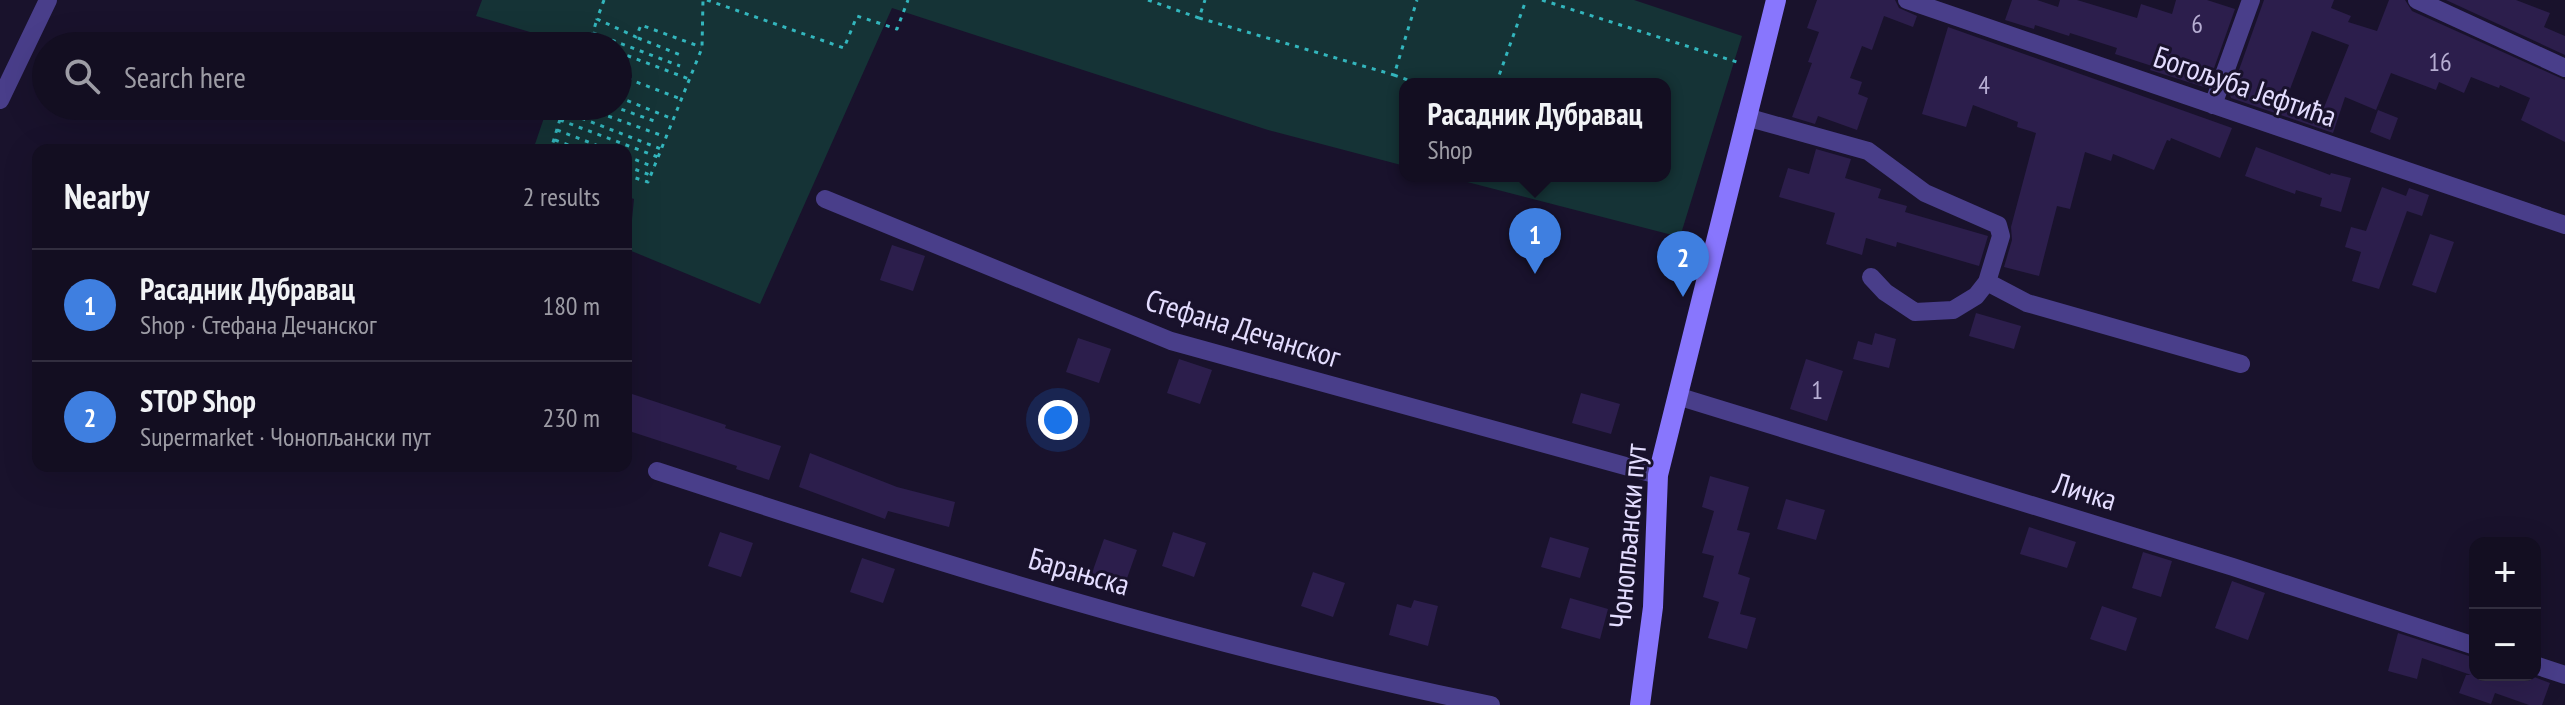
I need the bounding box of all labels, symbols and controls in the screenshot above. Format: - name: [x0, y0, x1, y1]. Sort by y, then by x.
- house number: 6: [2191, 7, 2203, 40]
- search box: [32, 32, 632, 120]
- street label: Богољуба Јефтића: [2149, 36, 2342, 135]
- house number: 16: [2428, 45, 2452, 78]
- icon: search: [60, 54, 104, 98]
- text: Search here: [124, 57, 246, 96]
- house number: 4: [1978, 68, 1990, 101]
- popup: [1399, 78, 1671, 182]
- text: Расадник Дубравац: [1428, 94, 1642, 133]
- text: Shop: [1428, 133, 1473, 166]
- text: Nearby: [64, 174, 149, 218]
- text: 2 results: [523, 180, 600, 213]
- pin: 1: [1509, 208, 1561, 274]
- pin: 2: [1657, 231, 1709, 297]
- text: Расадник Дубравац: [140, 269, 355, 308]
- street label: Стефана Дечанског: [1141, 279, 1346, 376]
- text: 1: [84, 289, 96, 322]
- text: 180 m: [542, 289, 600, 322]
- text: Shop · Стефана Дечанског: [140, 308, 377, 341]
- house number: 1: [1811, 373, 1823, 406]
- text: STOP Shop: [140, 381, 256, 420]
- your location: [1038, 400, 1078, 440]
- text: 2: [84, 401, 96, 434]
- text: 230 m: [542, 401, 600, 434]
- text: Supermarket · Чонопљански пут: [140, 420, 431, 453]
- street label: Чонопљански пут: [1599, 442, 1654, 630]
- street label: Личка: [2048, 462, 2122, 519]
- map controls: [2469, 537, 2541, 681]
- button: +: [2469, 537, 2541, 609]
- street label: Барањска: [1024, 538, 1134, 604]
- button: −: [2469, 609, 2541, 681]

